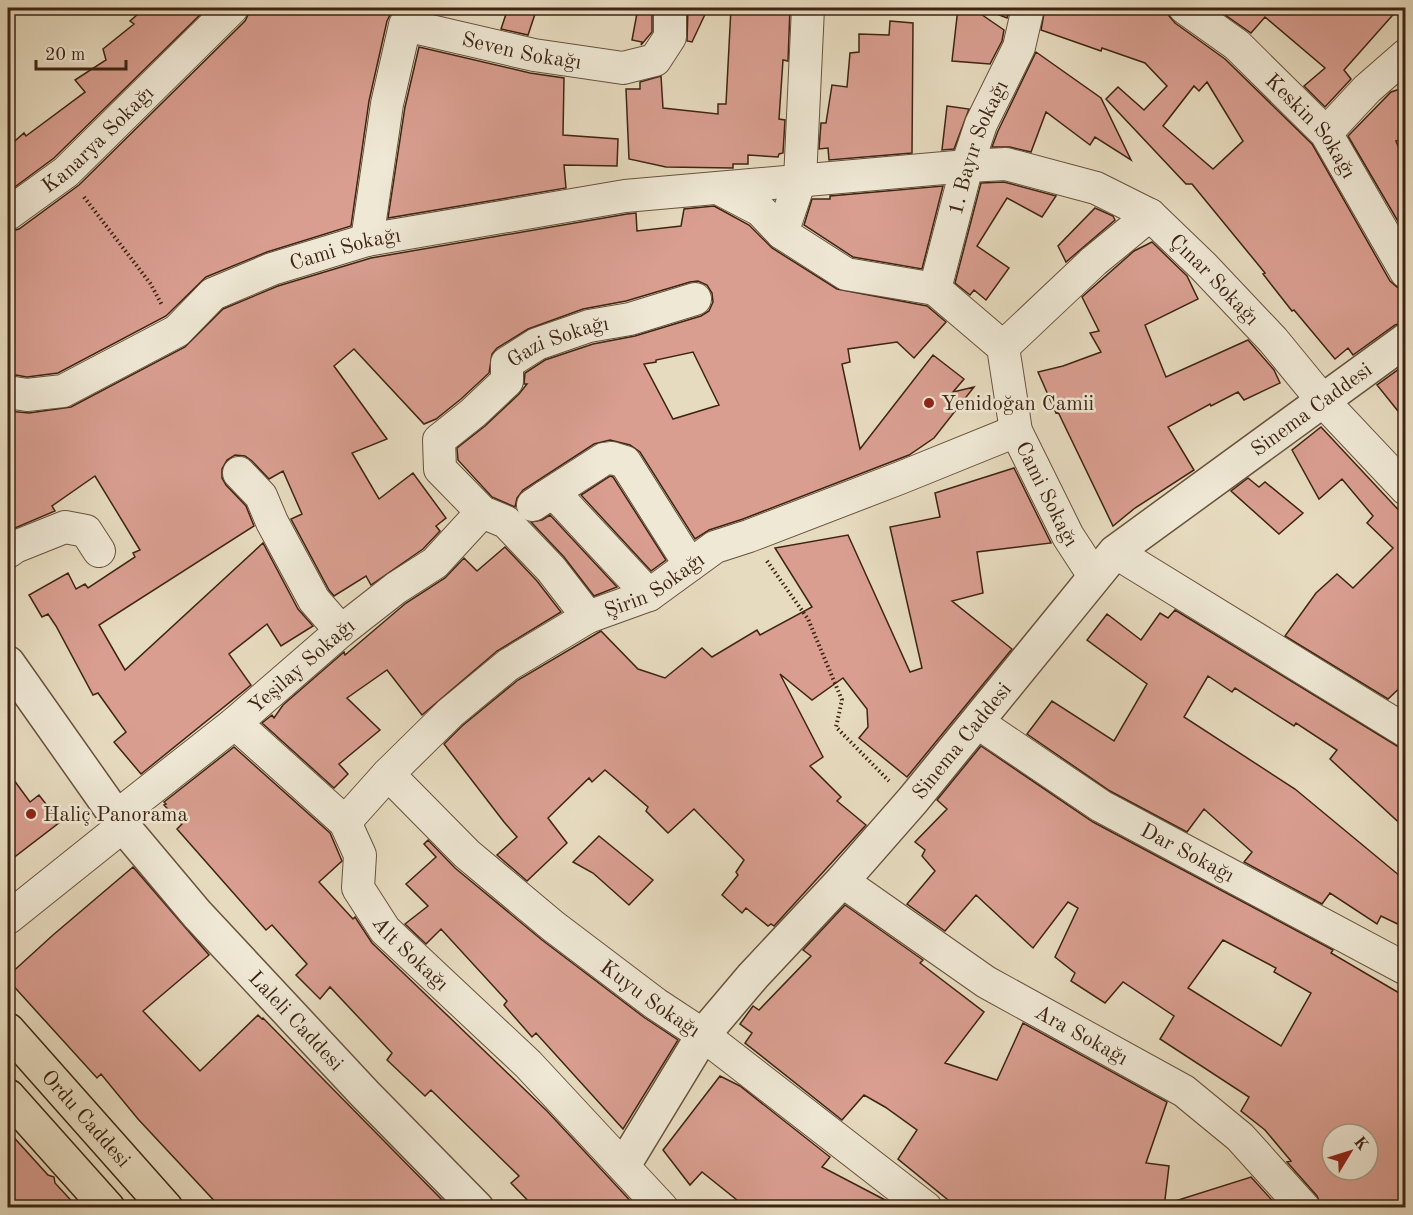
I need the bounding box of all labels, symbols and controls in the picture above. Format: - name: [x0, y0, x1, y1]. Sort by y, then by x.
- street label: Seven Sokağı: [460, 30, 583, 74]
- scale bar: [36, 33, 126, 71]
- text: 20 m: [45, 46, 85, 64]
- street label: Keskin Sokağı: [1261, 70, 1359, 182]
- street label: 1. Bayır Sokağı: [946, 77, 1013, 217]
- street label: Kanarya Sokağı: [39, 83, 158, 198]
- street label: Cami Sokağı: [287, 225, 402, 275]
- street label: Çınar Sokağı: [1165, 231, 1262, 330]
- street label: Gazi Sokağı: [504, 314, 610, 372]
- street label: Sinema Caddesi: [1248, 360, 1376, 461]
- place label: Yenidoğan Camii: [941, 394, 1094, 415]
- marker: Yenidoğan Camii: [922, 396, 936, 410]
- street label: Cami Sokağı: [1011, 439, 1081, 551]
- street label: Şirin Sokağı: [602, 549, 709, 622]
- street label: Yeşilay Sokağı: [245, 615, 359, 718]
- street label: Sinema Caddesi: [909, 679, 1016, 804]
- place label: Haliç Panorama: [43, 805, 188, 826]
- marker: Haliç Panorama: [24, 807, 38, 821]
- street label: Dar Sokağı: [1137, 820, 1237, 887]
- street label: Alt Sokağı: [368, 914, 452, 996]
- street label: Kuyu Sokağı: [596, 957, 703, 1042]
- street label: Laleli Caddesi: [244, 968, 347, 1075]
- street label: Ara Sokağı: [1031, 1002, 1131, 1070]
- street label: Ordu Caddesi: [37, 1067, 134, 1172]
- north arrow: [1320, 1122, 1380, 1182]
- text: K: [1350, 1134, 1370, 1154]

